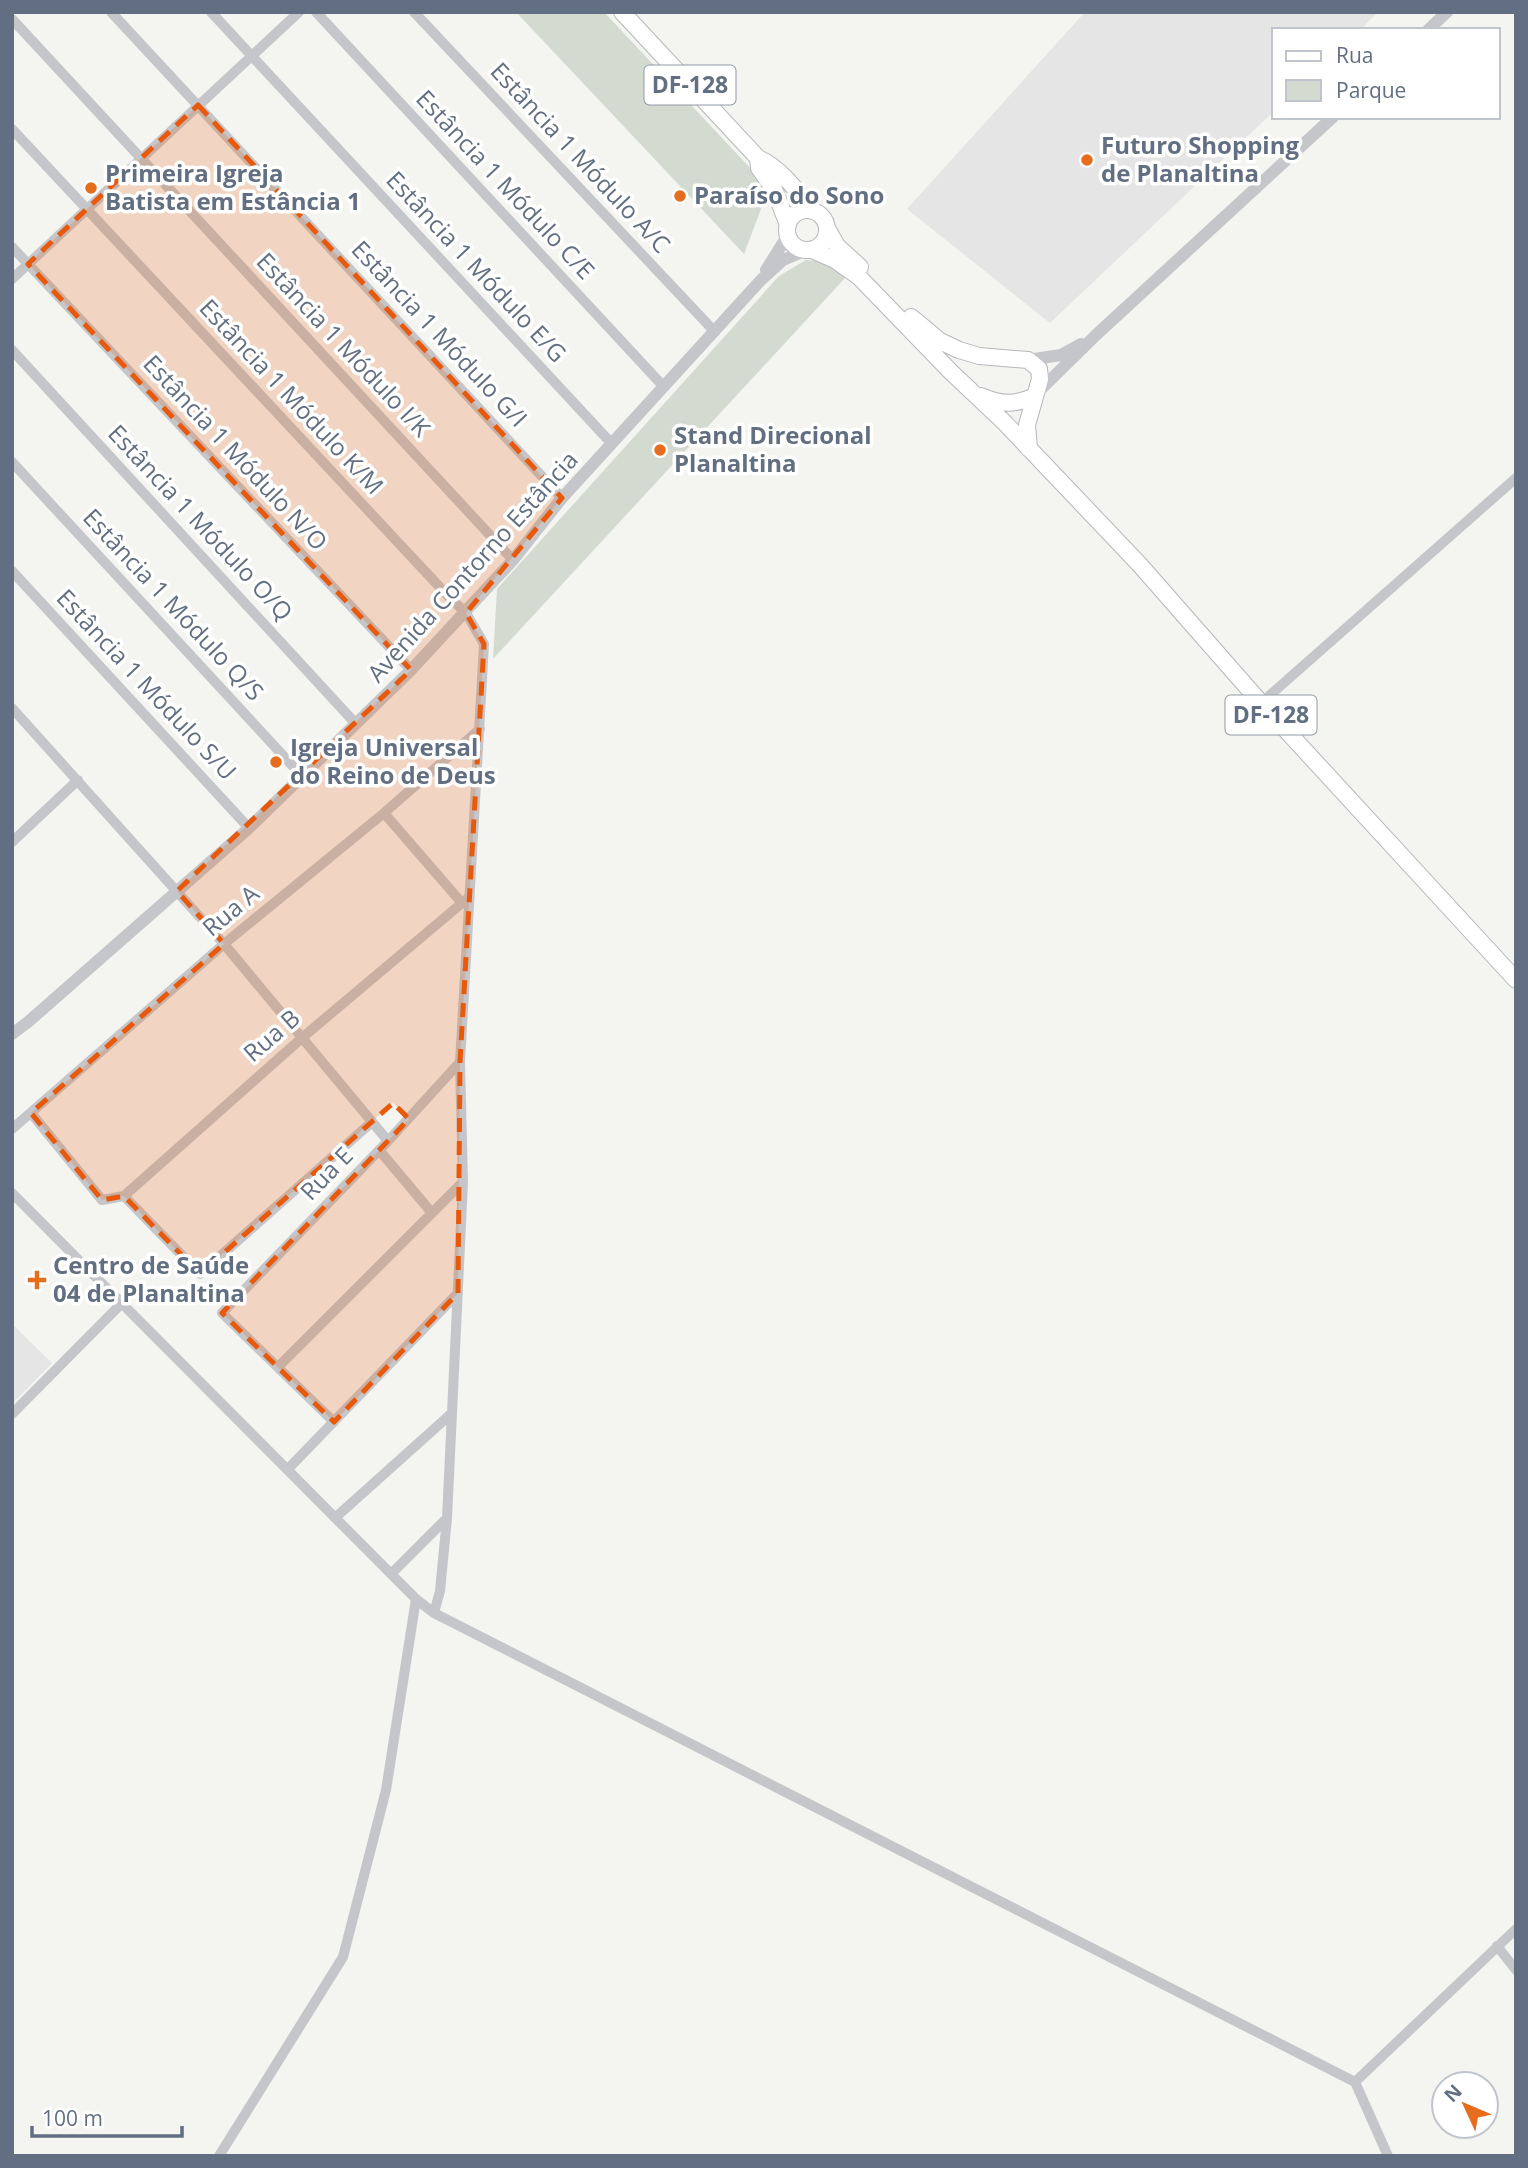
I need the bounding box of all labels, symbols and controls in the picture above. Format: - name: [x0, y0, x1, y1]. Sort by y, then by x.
- legend: [1272, 28, 1500, 119]
- text: Rua: [1336, 41, 1374, 69]
- street label: Estância 1 Módulo A/C: [484, 54, 678, 260]
- road number: DF-128: [644, 66, 736, 104]
- text: Parque: [1336, 76, 1406, 104]
- street label: Estância 1 Módulo C/E: [410, 82, 603, 286]
- place label: Futuro Shopping de Planaltina: [1101, 128, 1299, 189]
- marker: Futuro Shopping de Planaltina: [1079, 152, 1095, 168]
- place label: Primeira Igreja Batista em Estância 1: [105, 156, 361, 217]
- street label: Estância 1 Módulo E/G: [380, 163, 574, 369]
- place label: Paraíso do Sono: [694, 178, 884, 211]
- marker: Primeira Igreja Batista em Estância 1: [83, 180, 99, 196]
- marker: Paraíso do Sono: [672, 188, 688, 204]
- street label: Estância 1 Módulo G/I: [345, 233, 535, 433]
- street label: Estância 1 Módulo I/K: [250, 245, 438, 444]
- street label: Estância 1 Módulo K/M: [193, 291, 391, 501]
- street label: Estância 1 Módulo N/O: [137, 347, 336, 557]
- street label: Estância 1 Módulo O/Q: [101, 417, 301, 627]
- place label: Stand Direcional Planaltina: [674, 418, 872, 479]
- marker: Stand Direcional Planaltina: [652, 442, 668, 458]
- street label: Avenida Contorno Estância: [359, 443, 585, 689]
- street label: Estância 1 Módulo Q/S: [76, 501, 272, 707]
- street label: Estância 1 Módulo S/U: [50, 581, 244, 787]
- road number: DF-128: [1226, 695, 1316, 734]
- place label: Igreja Universal do Reino de Deus: [290, 730, 496, 791]
- marker: Igreja Universal do Reino de Deus: [268, 754, 284, 770]
- street label: Rua A: [195, 876, 266, 943]
- street label: Rua B: [236, 1001, 306, 1069]
- street label: Rua E: [292, 1139, 359, 1207]
- place label: Centro de Saúde 04 de Planaltina: [53, 1248, 249, 1309]
- marker: Centro de Saúde 04 de Planaltina: [27, 1270, 47, 1290]
- north arrow: [1430, 2070, 1500, 2140]
- text: N: [1438, 2079, 1467, 2108]
- scale bar: [32, 2094, 182, 2138]
- text: 100 m: [42, 2104, 103, 2132]

